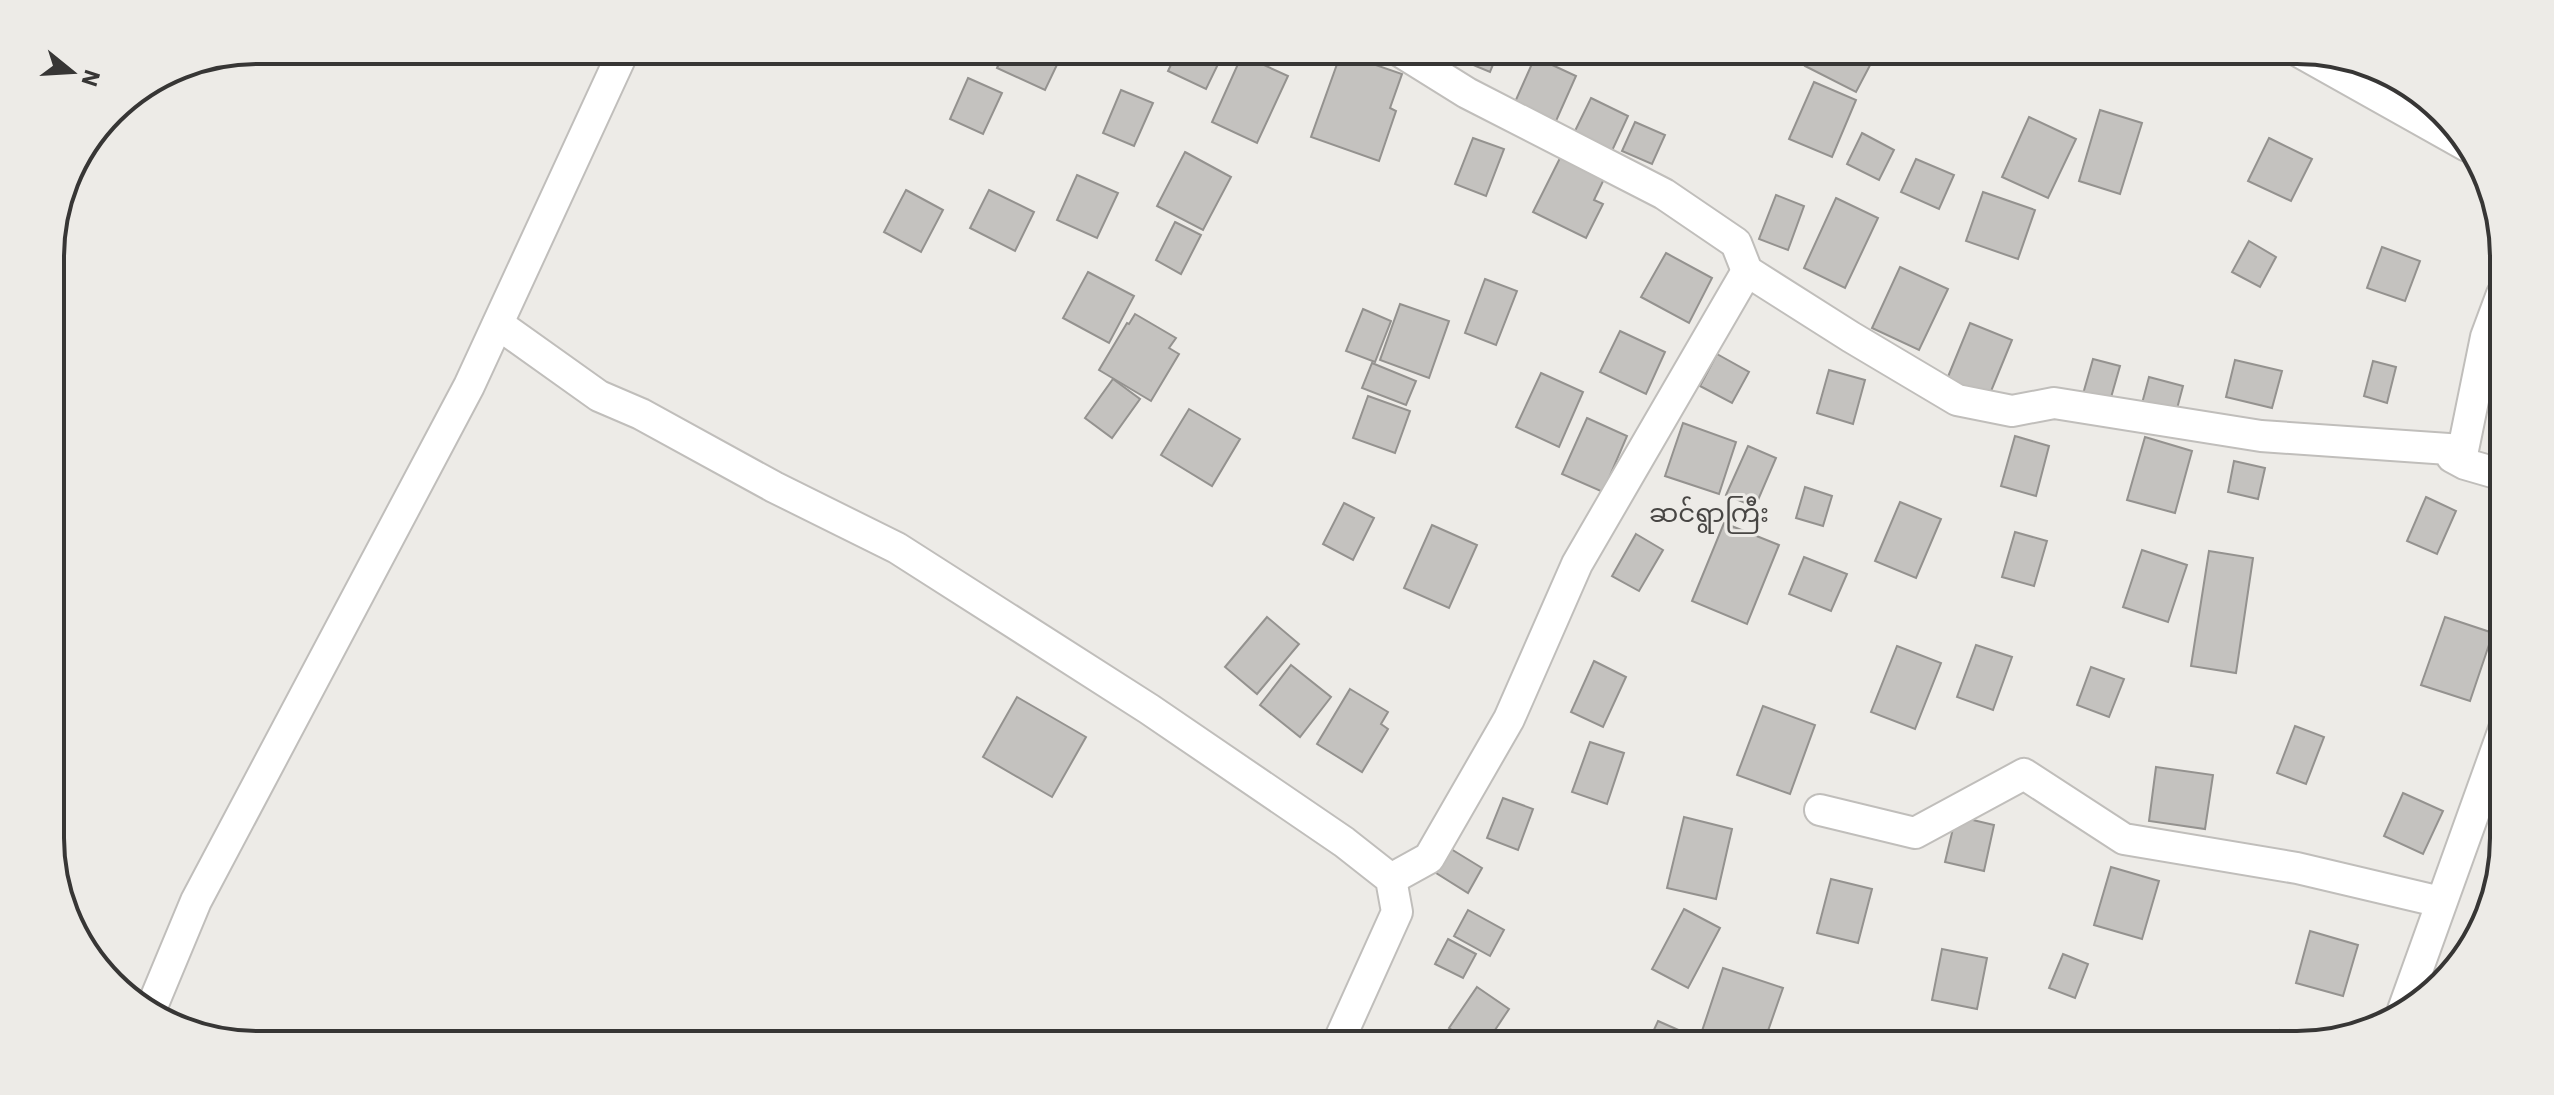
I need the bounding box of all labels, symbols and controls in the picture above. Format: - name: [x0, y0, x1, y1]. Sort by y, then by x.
- north arrow: [32, 32, 112, 112]
- text: N: [75, 66, 108, 90]
- district label: ဆင်ရွာကြီး: [1649, 495, 1769, 534]

